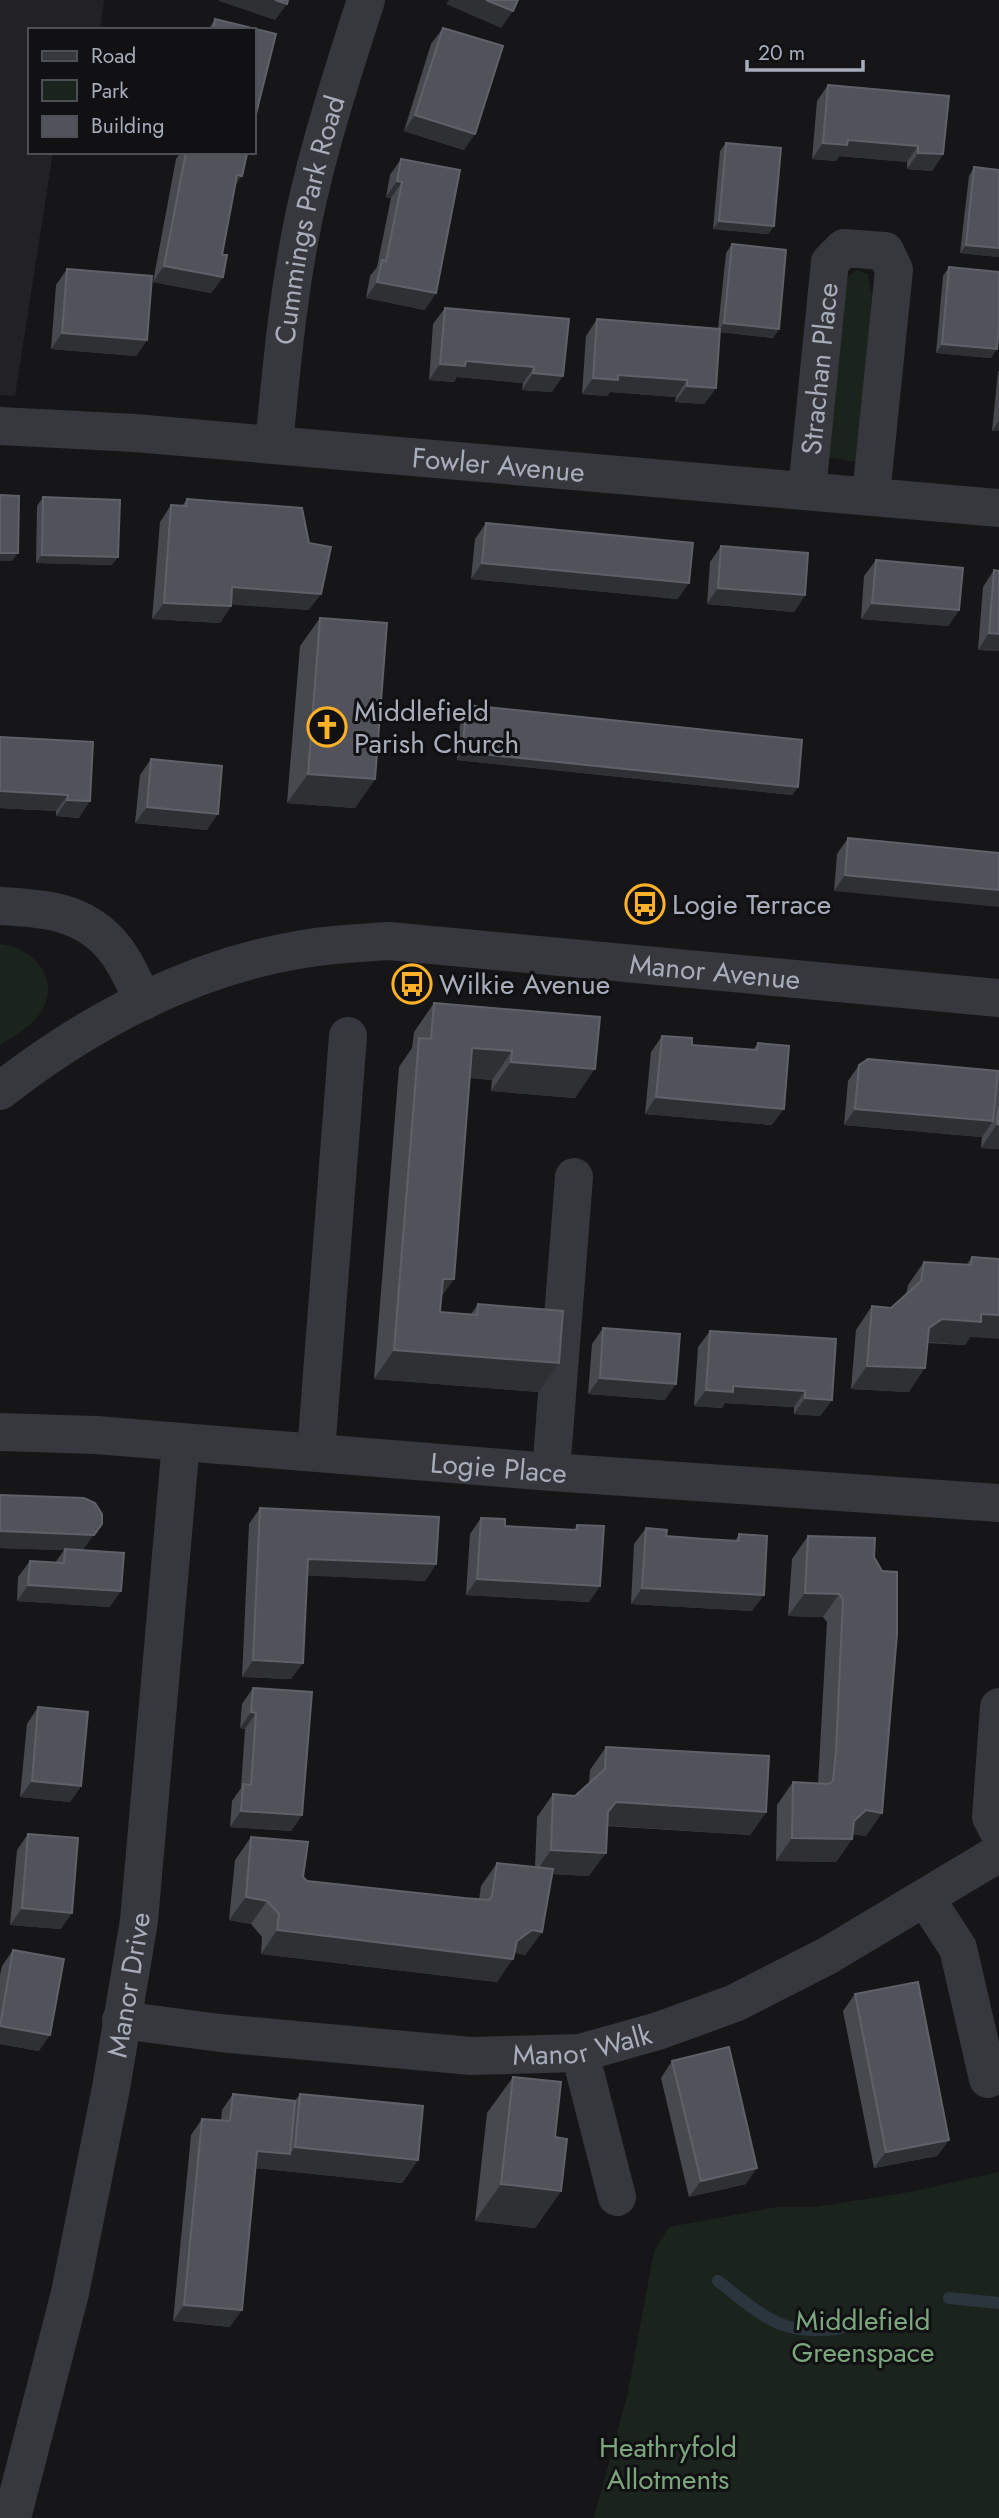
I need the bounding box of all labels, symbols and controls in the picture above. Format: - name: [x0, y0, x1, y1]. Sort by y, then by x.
- legend: [28, 28, 256, 154]
- scale bar: [747, 28, 862, 72]
- text: 20 m: [758, 38, 805, 68]
- text: Road: [91, 41, 136, 71]
- text: Park: [91, 76, 129, 106]
- street label: Cummings Park Road: [264, 90, 356, 347]
- text: Building: [91, 111, 164, 141]
- street label: Strachan Place: [791, 281, 849, 457]
- street label: Fowler Avenue: [410, 437, 586, 493]
- place label: Middlefield Parish Church: [354, 691, 519, 764]
- church icon: Middlefield Parish Church: [306, 706, 348, 748]
- bus stop icon: Logie Terrace: [624, 883, 666, 925]
- place label: Logie Terrace: [672, 884, 831, 925]
- street label: Manor Avenue: [628, 944, 802, 1000]
- bus stop icon: Wilkie Avenue: [391, 963, 433, 1005]
- place label: Wilkie Avenue: [439, 964, 610, 1005]
- street label: Logie Place: [429, 1442, 568, 1494]
- street label: Manor Drive: [96, 1911, 161, 2061]
- street label: Manor Walk: [512, 2014, 657, 2076]
- park label: Middlefield Greenspace: [792, 2300, 934, 2373]
- park label: Heathryfold Allotments: [599, 2427, 737, 2500]

